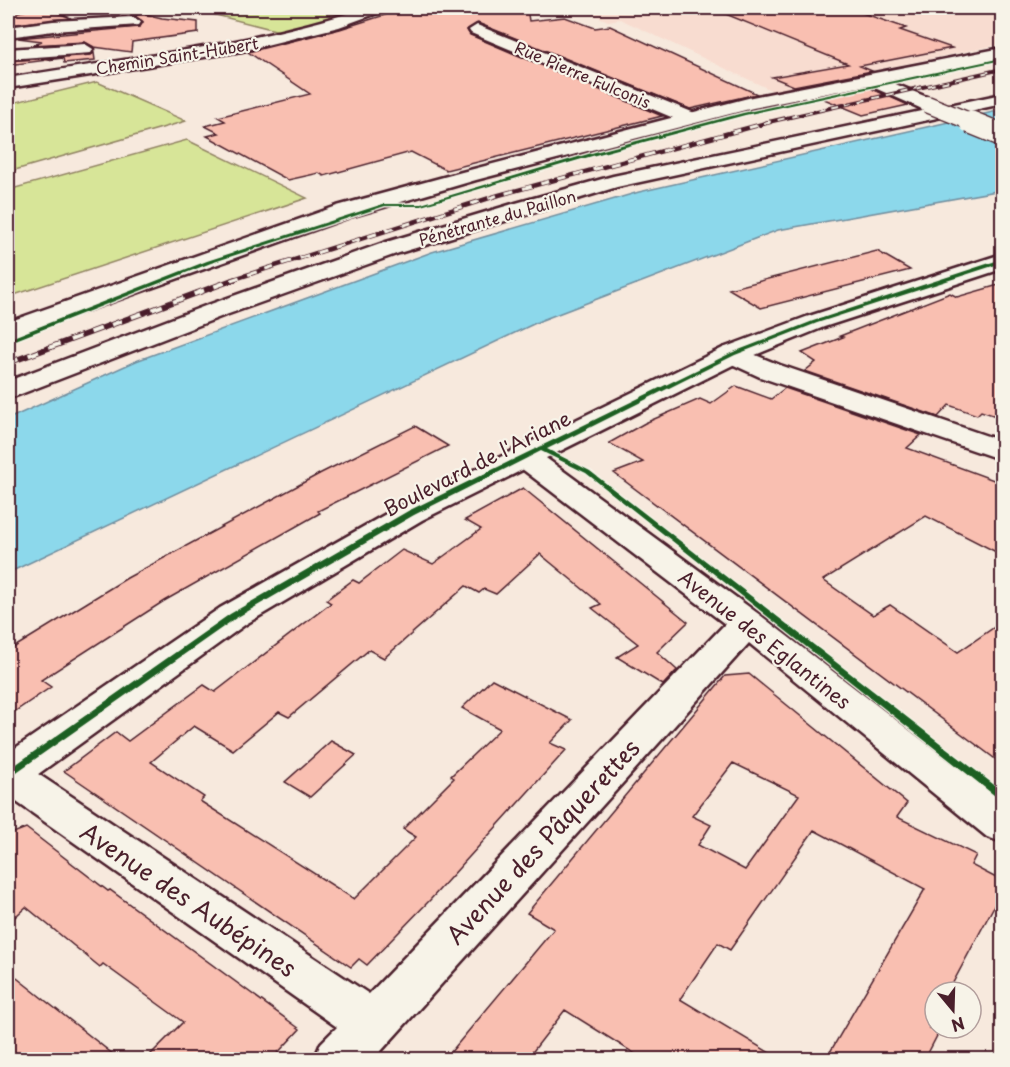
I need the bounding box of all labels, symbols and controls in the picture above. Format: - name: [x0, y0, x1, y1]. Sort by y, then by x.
- street label: Chemin Saint-Hubert: [94, 30, 260, 80]
- street label: Rue Pierre Fulconis: [511, 35, 655, 113]
- street label: Pénétrante du Paillon: [415, 183, 579, 251]
- street label: Boulevard de l'Ariane: [378, 403, 576, 523]
- street label: Avenue des Eglantines: [672, 562, 858, 716]
- street label: Avenue des Pâquerettes: [437, 730, 647, 952]
- street label: Avenue des Aubépines: [74, 813, 304, 985]
- north arrow: [923, 980, 983, 1040]
- text: N: [948, 1012, 968, 1039]

